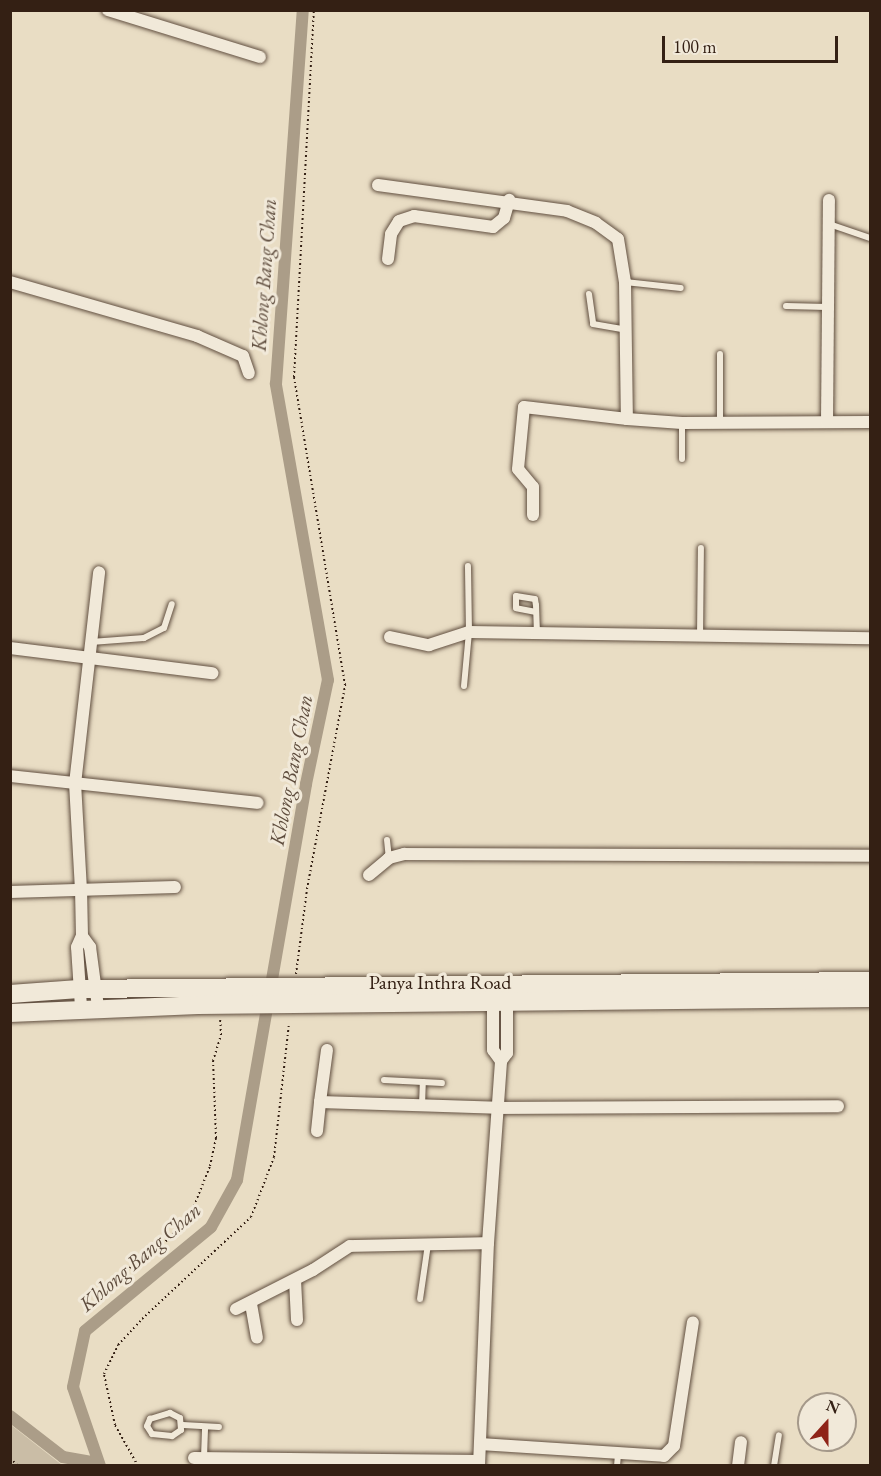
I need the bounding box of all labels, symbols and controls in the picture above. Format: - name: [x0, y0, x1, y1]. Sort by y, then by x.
- scale bar: [665, 24, 840, 62]
- text: 100 m: [673, 35, 717, 58]
- water label: Khlong Bang Chan: [246, 198, 282, 352]
- water label: Khlong Bang Chan: [264, 693, 318, 847]
- street label: Panya Inthra Road: [369, 970, 511, 994]
- water label: Khlong Bang Chan: [74, 1197, 206, 1317]
- north arrow: [797, 1392, 857, 1452]
- text: N: [823, 1394, 843, 1419]

